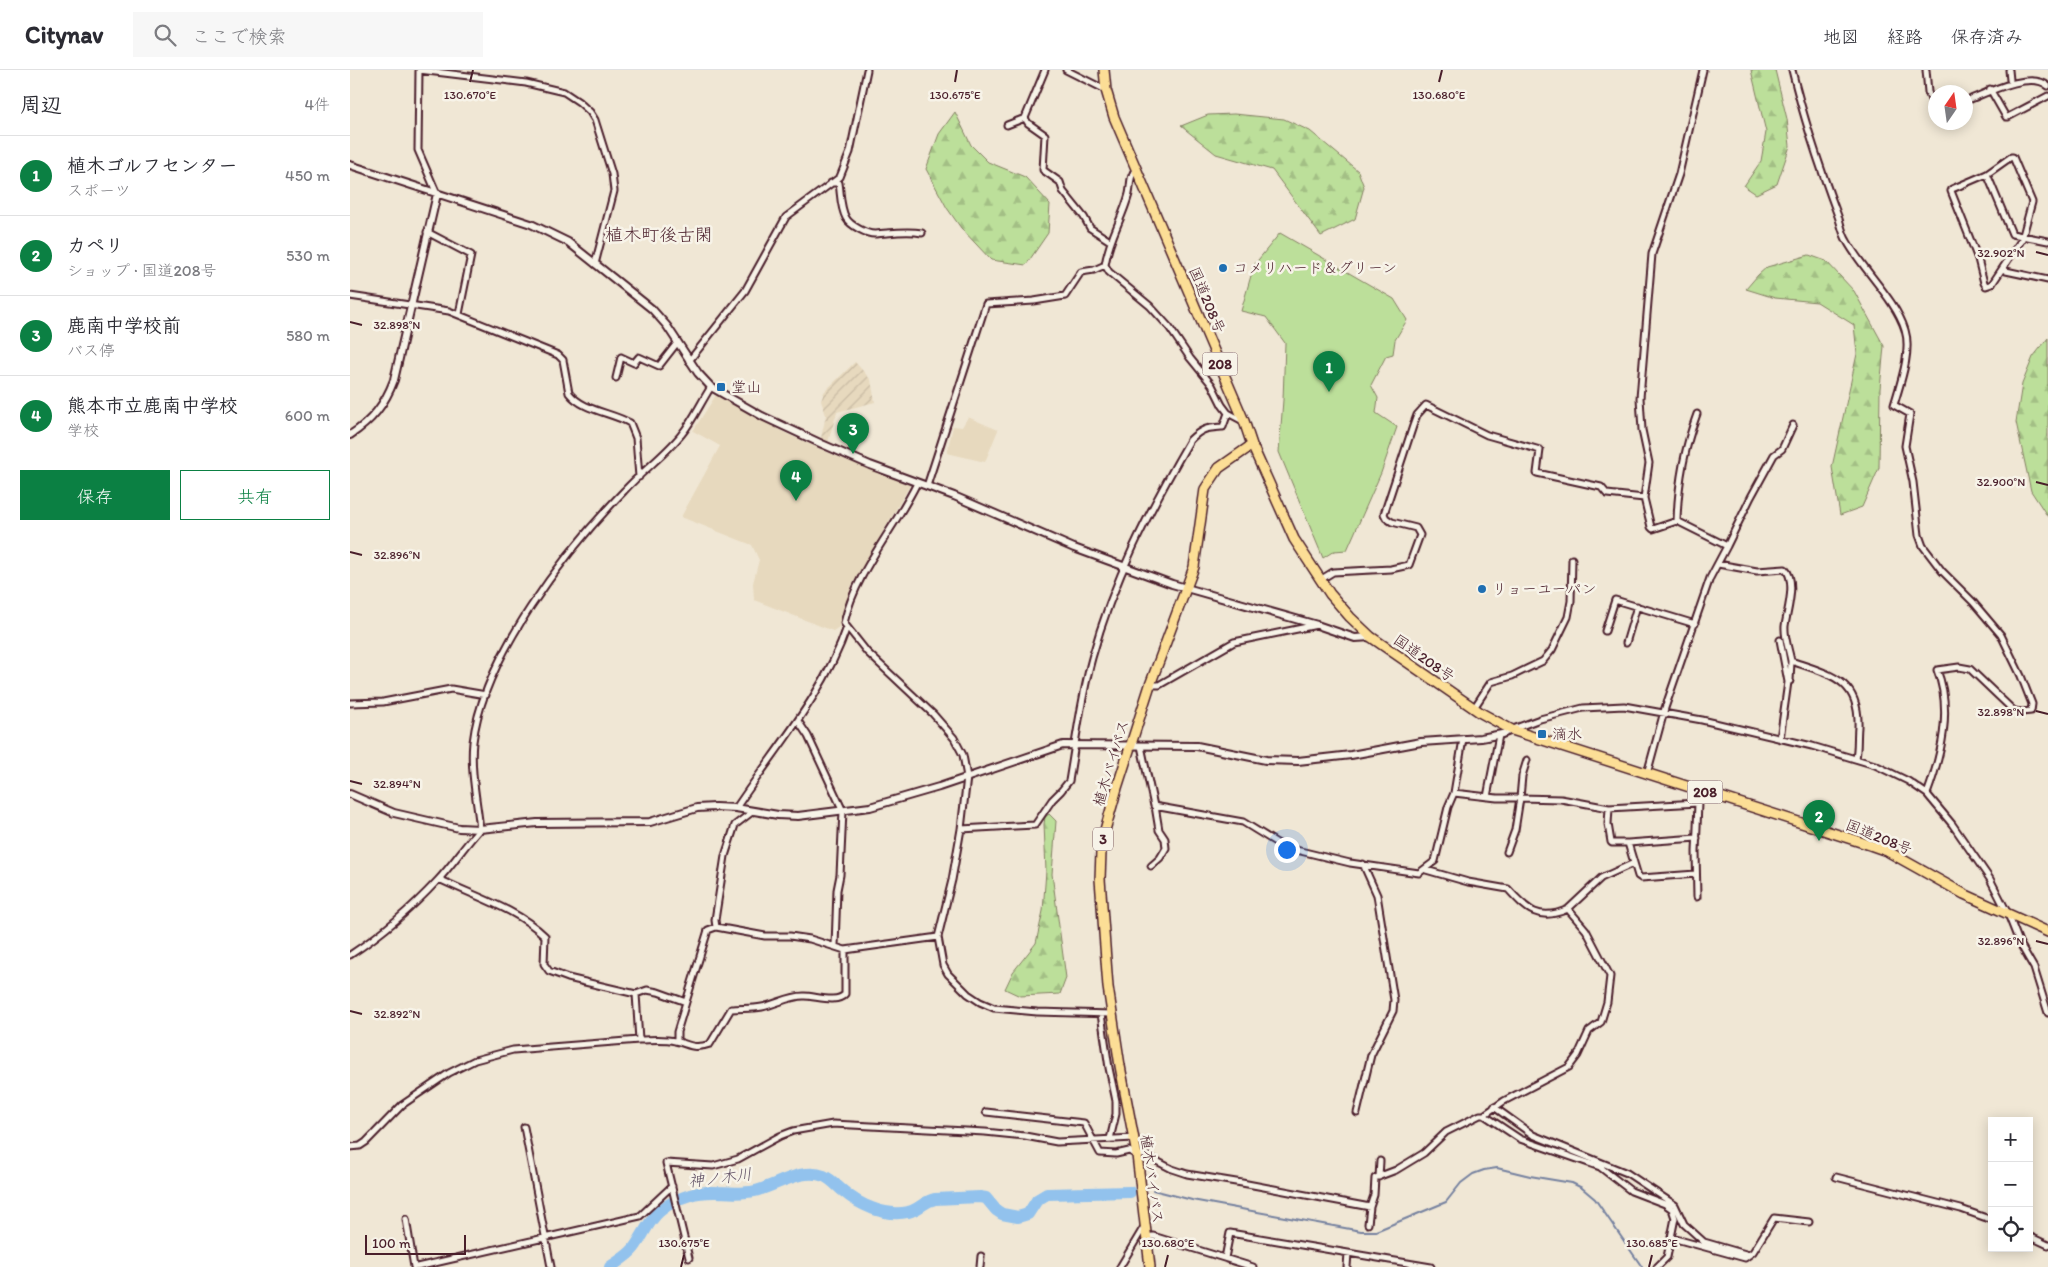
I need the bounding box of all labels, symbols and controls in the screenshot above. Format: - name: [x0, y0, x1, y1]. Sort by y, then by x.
- search box: [133, 12, 483, 57]
- text: Citynav: [25, 20, 103, 49]
- icon: search: [151, 21, 179, 49]
- text: ここで検索: [191, 25, 286, 48]
- text: 地図: [1823, 26, 1859, 48]
- text: 経路: [1887, 26, 1923, 48]
- text: 保存済み: [1951, 26, 2023, 48]
- north arrow: [1928, 85, 1973, 130]
- text: 130.670°E: [444, 88, 497, 102]
- text: 130.675°E: [929, 88, 981, 102]
- text: 130.680°E: [1413, 88, 1466, 102]
- text: 周辺: [20, 92, 62, 117]
- text: 4件: [304, 95, 330, 114]
- text: 植木ゴルフセンター: [67, 154, 237, 177]
- text: 1: [32, 166, 40, 185]
- text: 450 m: [285, 166, 330, 185]
- text: スポーツ: [67, 181, 131, 200]
- district label: 植木町後古閑: [605, 224, 713, 246]
- text: カペリ: [67, 234, 124, 257]
- text: 2: [32, 246, 40, 265]
- text: 530 m: [286, 246, 330, 265]
- text: 32.902°N: [1977, 246, 2025, 260]
- place label: コメリハード＆グリーン: [1233, 259, 1397, 277]
- text: ショップ · 国道208号: [67, 261, 216, 280]
- marker: コメリハード＆グリーン: [1217, 262, 1229, 274]
- street label: 国道208号: [1185, 264, 1229, 336]
- text: 鹿南中学校前: [67, 314, 181, 337]
- text: 32.898°N: [374, 318, 420, 332]
- text: 3: [32, 326, 40, 345]
- text: 580 m: [286, 326, 330, 345]
- text: バス停: [67, 341, 115, 360]
- pin: 1: [1313, 351, 1345, 392]
- road number: 208: [1202, 352, 1238, 376]
- place label: 堂山: [731, 378, 761, 396]
- marker: 堂山: [715, 381, 727, 393]
- text: 熊本市立鹿南中学校: [67, 394, 238, 417]
- text: 4: [31, 406, 41, 425]
- text: 600 m: [285, 406, 330, 425]
- pin: 3: [837, 413, 869, 454]
- text: 学校: [67, 421, 99, 440]
- pin: 4: [780, 460, 812, 501]
- button: 保存: [20, 470, 170, 520]
- button: 共有: [180, 470, 330, 520]
- text: 32.900°N: [1977, 475, 2025, 489]
- text: 32.896°N: [374, 548, 420, 562]
- place label: リョーユーパン: [1492, 580, 1596, 598]
- marker: リョーユーパン: [1476, 583, 1488, 595]
- street label: 国道208号: [1390, 630, 1458, 686]
- text: 32.898°N: [1978, 705, 2024, 719]
- street label: 植木バイパス: [1089, 717, 1133, 809]
- place label: 滴水: [1552, 725, 1582, 743]
- marker: 滴水: [1536, 728, 1548, 740]
- text: 32.894°N: [373, 777, 421, 791]
- road number: 208: [1688, 780, 1722, 804]
- pin: 2: [1803, 800, 1835, 841]
- street label: 国道208号: [1843, 815, 1915, 859]
- road number: 3: [1093, 828, 1113, 851]
- your location: [1274, 837, 1300, 863]
- text: 32.896°N: [1978, 934, 2024, 948]
- text: 32.892°N: [374, 1007, 420, 1021]
- map controls: [1988, 1117, 2033, 1252]
- button: +: [1988, 1117, 2033, 1162]
- street label: 植木バイパス: [1137, 1133, 1167, 1225]
- button: −: [1988, 1162, 2033, 1207]
- water label: 神ノ木川: [687, 1164, 753, 1191]
- button: locate: [1988, 1207, 2033, 1252]
- scale bar: [365, 1232, 466, 1255]
- text: 100 m: [372, 1235, 411, 1252]
- text: 130.675°E: [658, 1236, 710, 1250]
- text: 130.680°E: [1142, 1236, 1195, 1250]
- text: 130.685°E: [1626, 1236, 1678, 1250]

